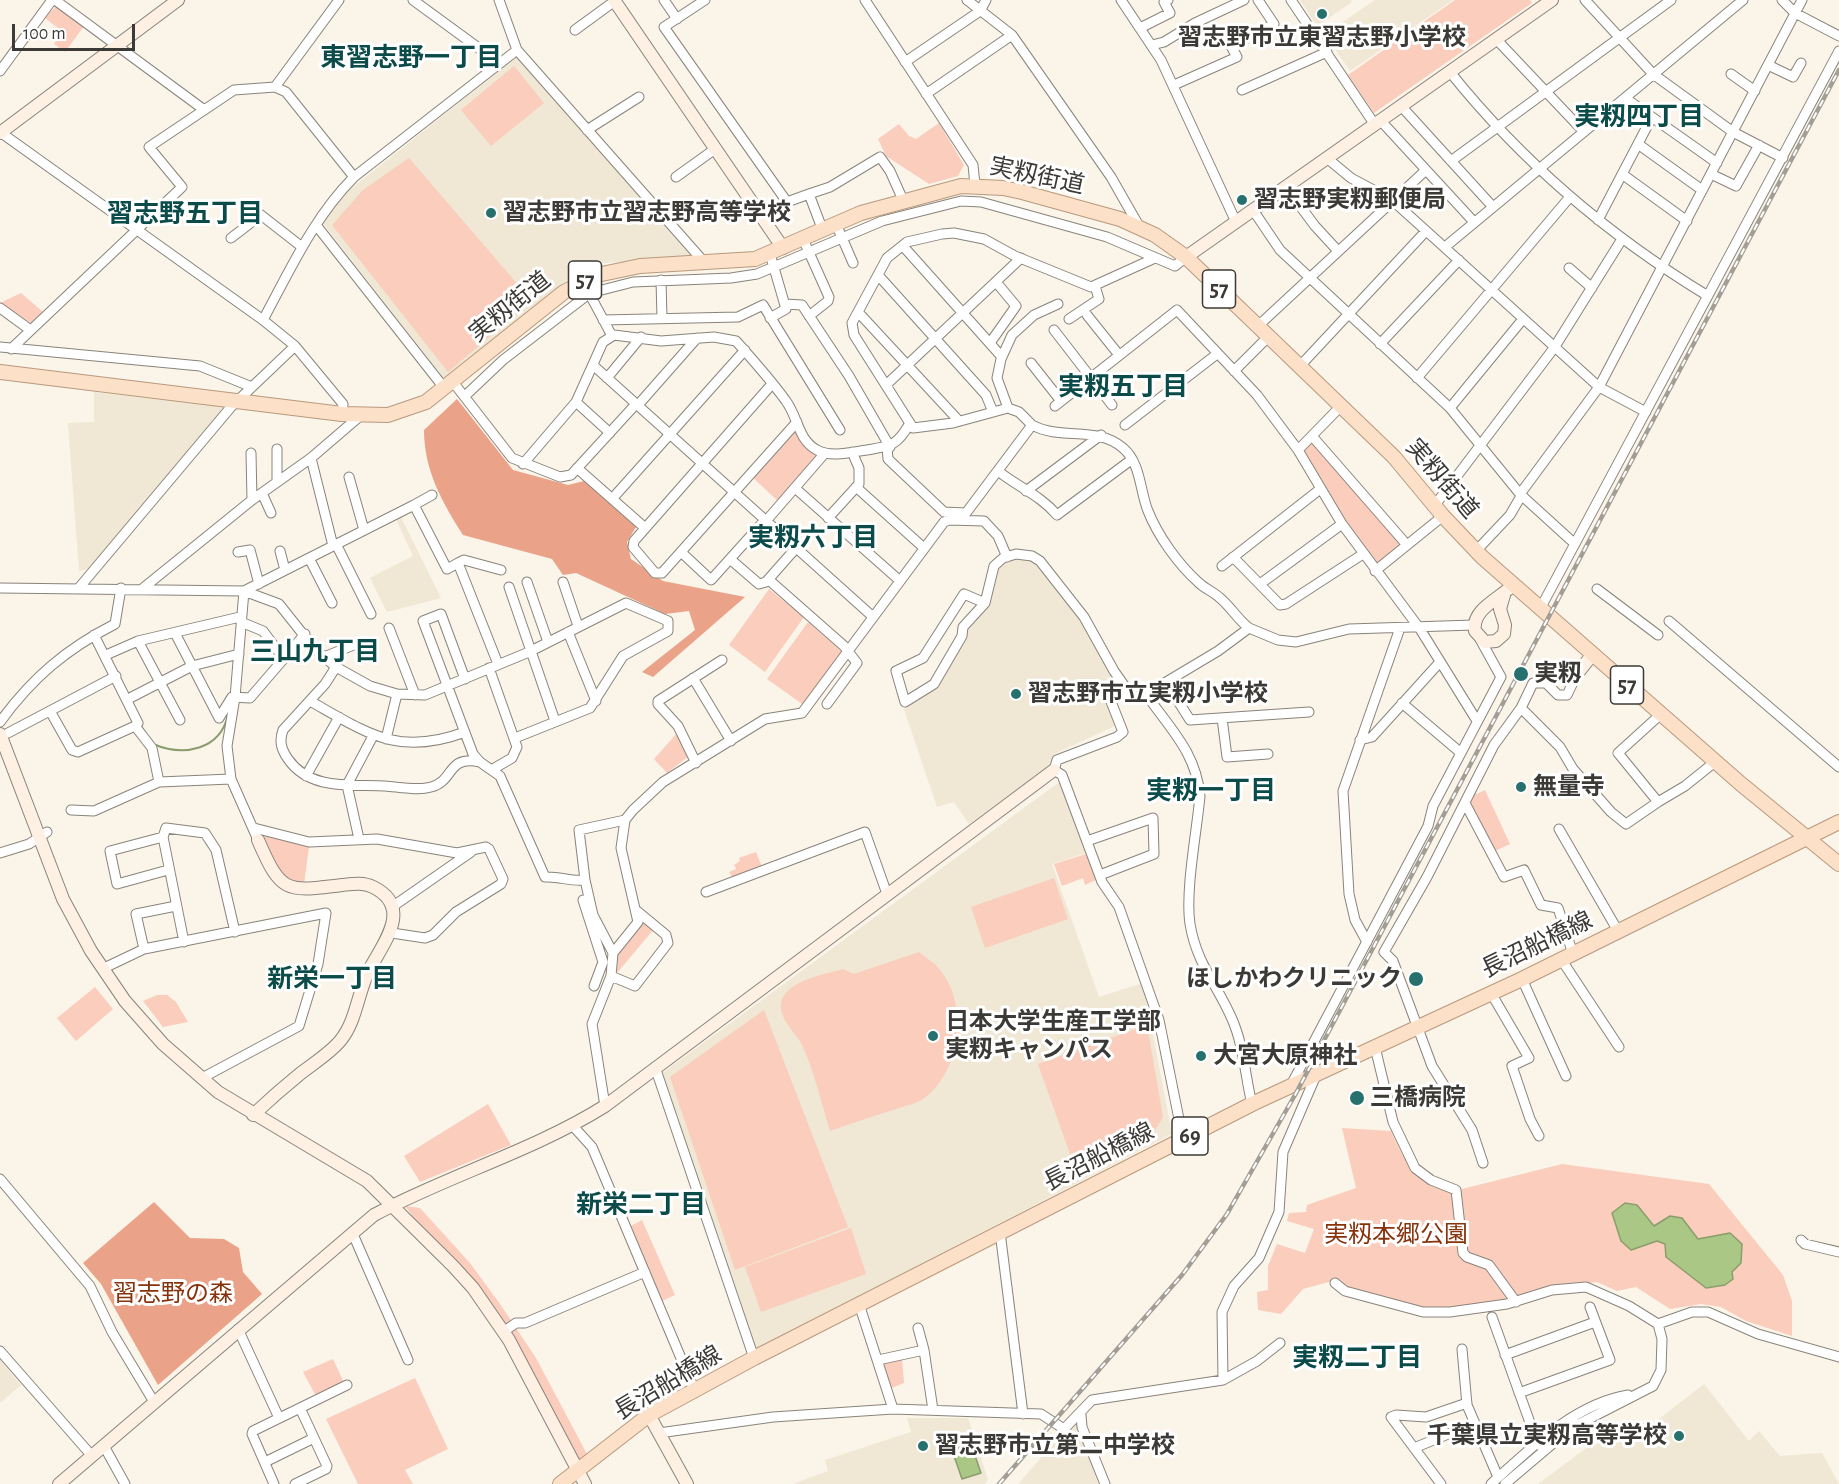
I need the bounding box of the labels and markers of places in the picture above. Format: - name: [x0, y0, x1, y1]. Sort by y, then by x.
- marker: 習志野市立東習志野小学校: [1315, 7, 1329, 21]
- place label: 習志野市立東習志野小学校: [1178, 24, 1466, 52]
- place label: 習志野実籾郵便局: [1254, 186, 1446, 214]
- marker: 習志野実籾郵便局: [1235, 193, 1249, 207]
- place label: 習志野市立習志野高等学校: [503, 199, 791, 227]
- marker: 習志野市立習志野高等学校: [484, 206, 498, 220]
- place label: 実籾: [1534, 660, 1582, 688]
- marker: 実籾: [1512, 665, 1530, 683]
- place label: 習志野市立実籾小学校: [1028, 680, 1268, 708]
- marker: 習志野市立実籾小学校: [1009, 687, 1023, 701]
- place label: 無量寺: [1533, 773, 1605, 801]
- marker: 無量寺: [1514, 780, 1528, 794]
- place label: ほしかわクリニック: [1186, 965, 1402, 993]
- marker: ほしかわクリニック: [1407, 970, 1425, 988]
- place label: 日本大学生産工学部 実籾キャンパス: [945, 1008, 1161, 1064]
- marker: 日本大学生産工学部 実籾キャンパス: [926, 1029, 940, 1043]
- place label: 大宮大原神社: [1213, 1042, 1357, 1070]
- marker: 大宮大原神社: [1194, 1049, 1208, 1063]
- place label: 三橋病院: [1370, 1084, 1466, 1112]
- marker: 三橋病院: [1348, 1089, 1366, 1107]
- place label: 千葉県立実籾高等学校: [1427, 1422, 1667, 1450]
- marker: 千葉県立実籾高等学校: [1672, 1429, 1686, 1443]
- place label: 習志野市立第二中学校: [935, 1432, 1175, 1460]
- marker: 習志野市立第二中学校: [916, 1439, 930, 1453]

